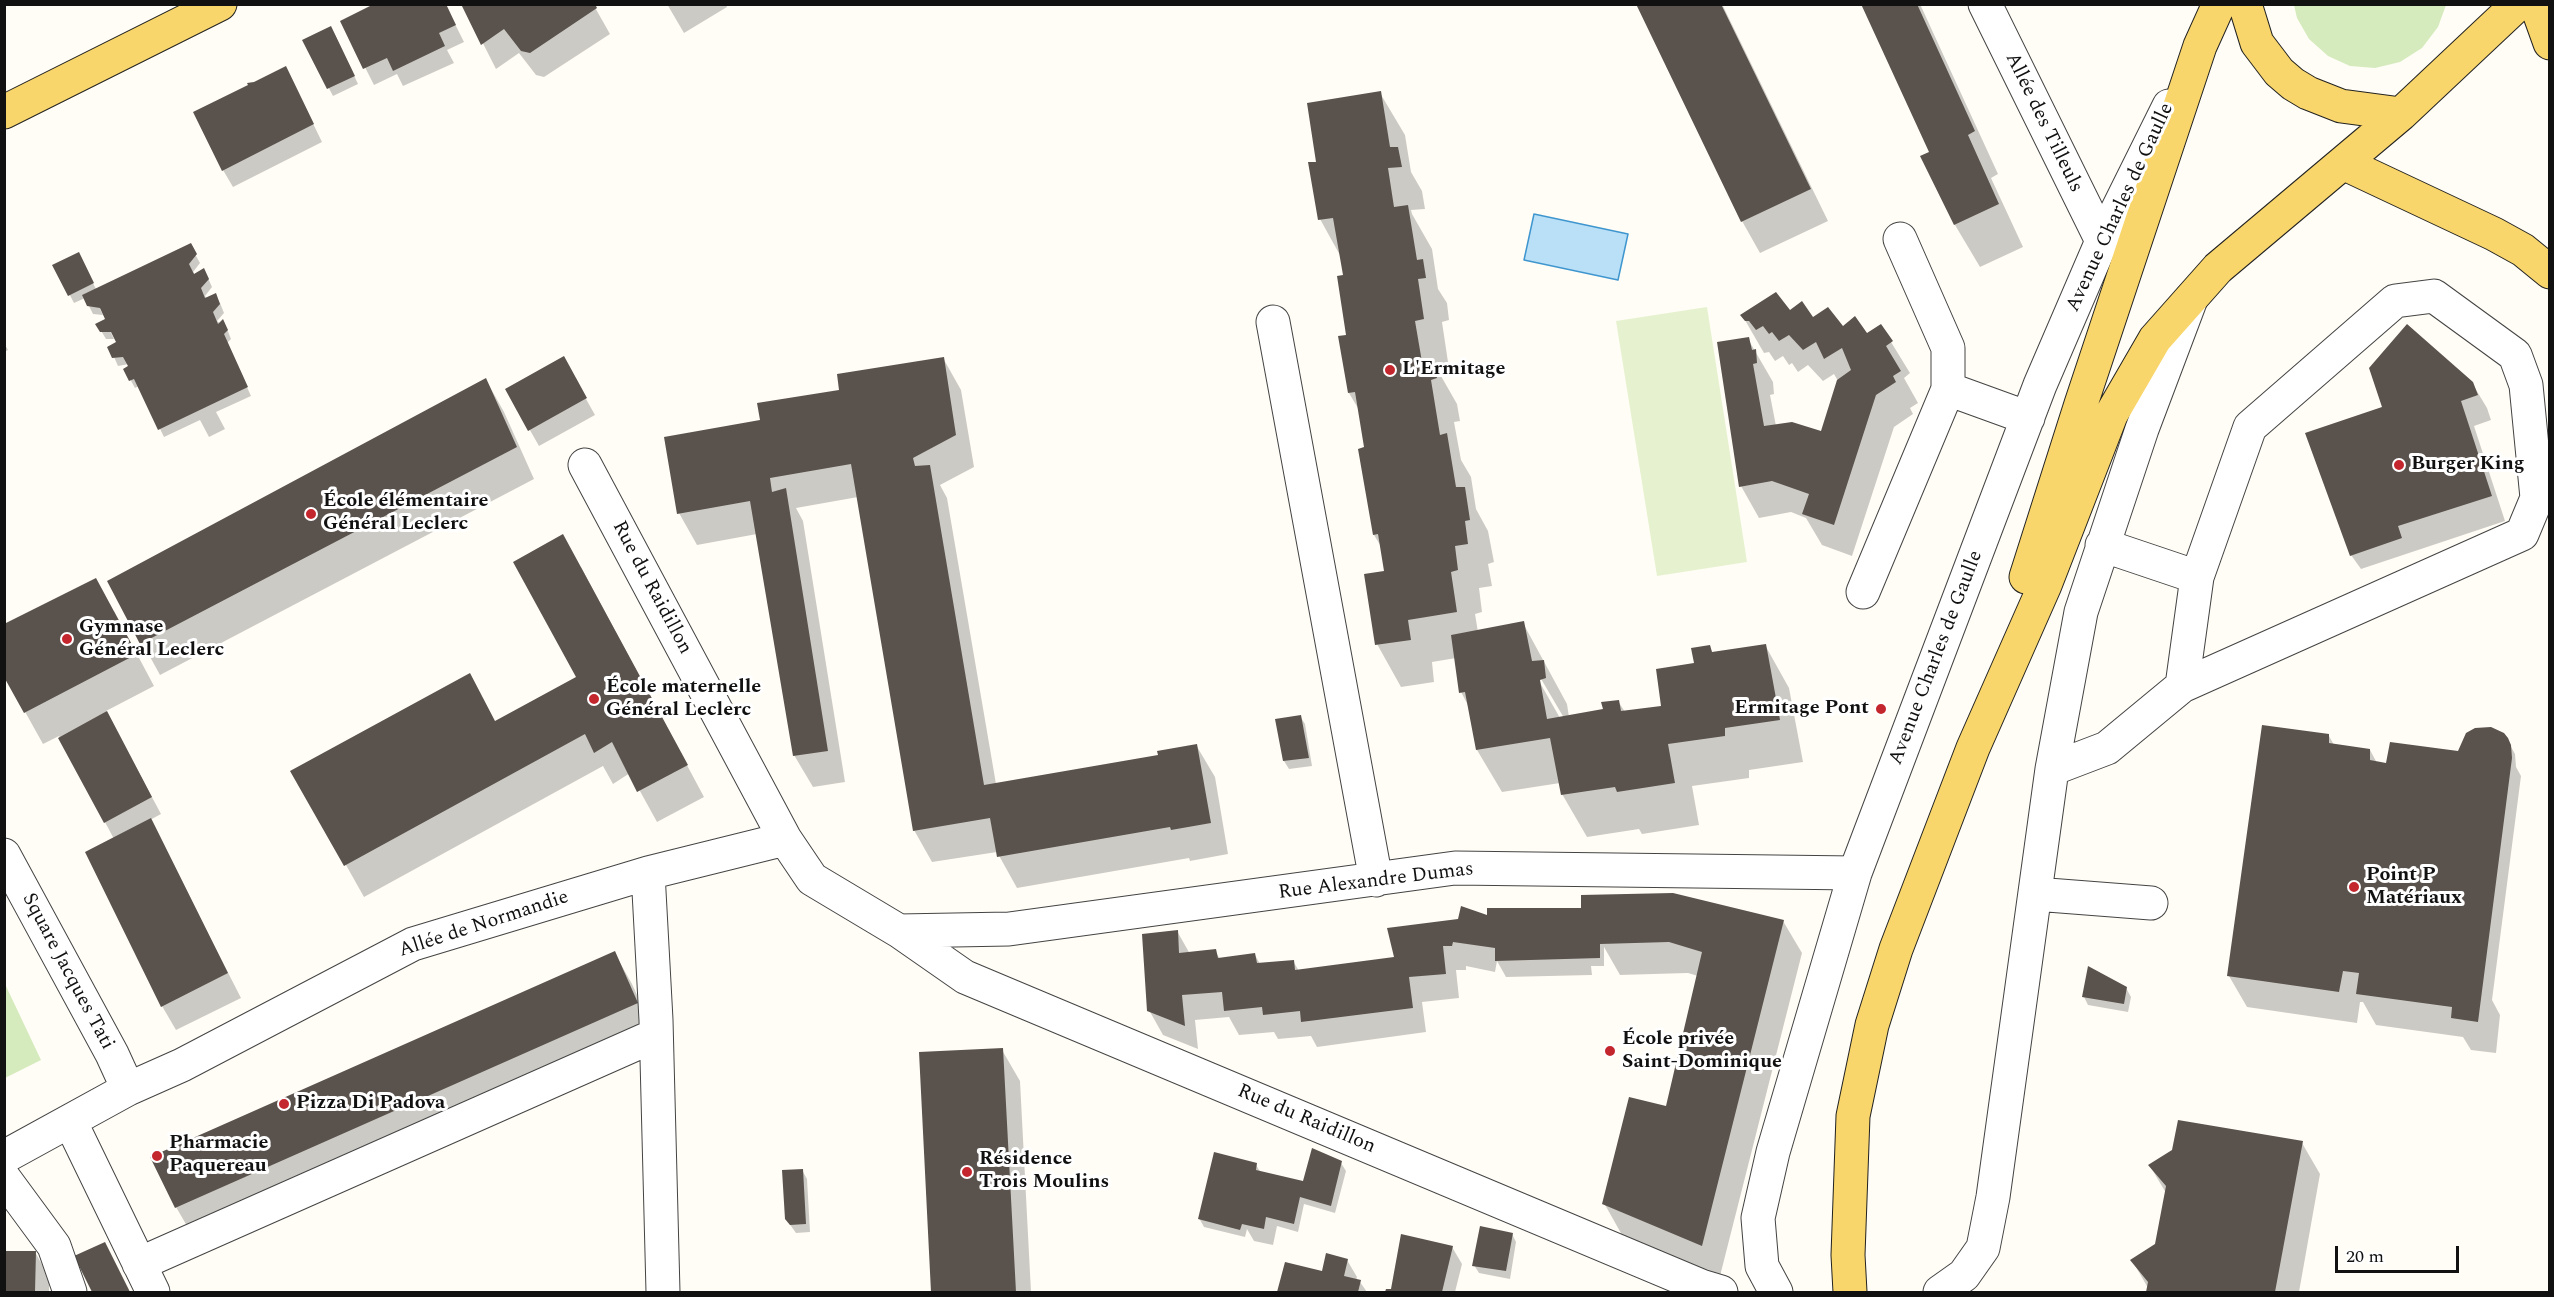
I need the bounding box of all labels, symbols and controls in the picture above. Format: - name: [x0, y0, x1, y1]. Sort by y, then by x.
- street label: Allée des Tilleuls: [1999, 49, 2087, 197]
- street label: Avenue Charles de Gaulle: [2062, 100, 2180, 316]
- place label: L'Ermitage: [1402, 358, 1505, 382]
- marker: L'Ermitage: [1383, 363, 1397, 377]
- place label: Burger King: [2411, 453, 2525, 477]
- marker: Burger King: [2392, 458, 2406, 472]
- place label: École élémentaire Général Leclerc: [323, 490, 488, 537]
- marker: École élémentaire Général Leclerc: [304, 507, 318, 521]
- street label: Rue du Raidillon: [606, 517, 696, 659]
- street label: Avenue Charles de Gaulle: [1885, 547, 1989, 769]
- place label: Gymnase Général Leclerc: [79, 616, 224, 663]
- marker: Gymnase Général Leclerc: [60, 632, 74, 646]
- place label: École maternelle Général Leclerc: [606, 676, 761, 723]
- marker: École maternelle Général Leclerc: [587, 692, 601, 706]
- place label: Ermitage Pont: [1734, 697, 1869, 721]
- marker: Ermitage Pont: [1874, 702, 1888, 716]
- street label: Rue Alexandre Dumas: [1277, 858, 1475, 906]
- place label: Point P Matériaux: [2366, 864, 2462, 911]
- marker: Point P Matériaux: [2347, 880, 2361, 894]
- street label: Allée de Normandie: [396, 886, 572, 964]
- street label: Square Jacques Tati: [16, 890, 118, 1054]
- place label: École privée Saint-Dominique: [1622, 1028, 1782, 1075]
- marker: École privée Saint-Dominique: [1603, 1044, 1617, 1058]
- street label: Rue du Raidillon: [1233, 1080, 1379, 1160]
- place label: Pizza Di Padova: [296, 1092, 445, 1116]
- marker: Pizza Di Padova: [277, 1097, 291, 1111]
- place label: Pharmacie Paquereau: [169, 1132, 268, 1179]
- place label: Résidence Trois Moulins: [979, 1148, 1109, 1195]
- marker: Pharmacie Paquereau: [150, 1149, 164, 1163]
- marker: Résidence Trois Moulins: [960, 1165, 974, 1179]
- scale bar: [2338, 1234, 2462, 1272]
- text: 20 m: [2346, 1243, 2384, 1270]

